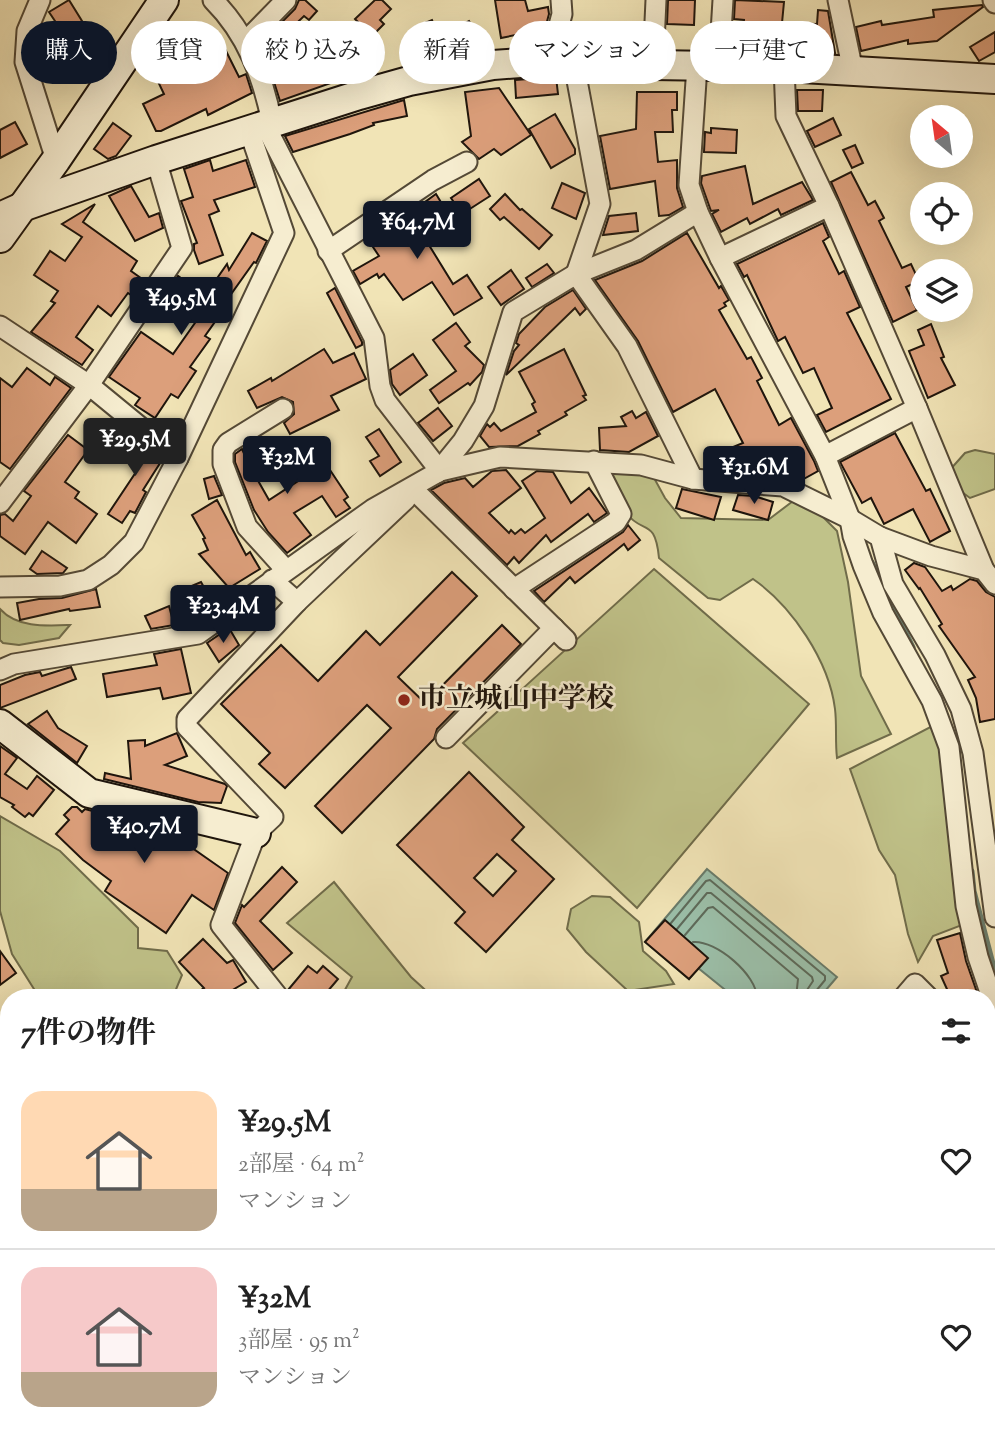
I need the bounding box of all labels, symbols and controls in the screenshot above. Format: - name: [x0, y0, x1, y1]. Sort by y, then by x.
- chip: 購入: [21, 21, 117, 84]
- chip: 賃貸: [131, 21, 227, 84]
- chip: 絞り込み: [241, 21, 385, 84]
- chip: 新着: [399, 21, 495, 84]
- chip: マンション: [509, 21, 676, 84]
- chip: 一戸建て: [690, 21, 834, 84]
- north arrow: [910, 105, 973, 168]
- map controls: [910, 105, 973, 322]
- button: locate: [910, 182, 973, 245]
- pin: ¥64.7M: [360, 202, 474, 261]
- text: ¥64.7M: [379, 207, 455, 240]
- button: layers: [910, 259, 973, 322]
- pin: ¥49.5M: [124, 278, 238, 337]
- text: ¥49.5M: [146, 283, 216, 316]
- pin: ¥29.5M: [78, 419, 192, 478]
- text: ¥29.5M: [99, 424, 171, 457]
- pin: ¥32M: [246, 436, 328, 496]
- text: ¥32M: [259, 442, 315, 475]
- pin: ¥31.6M: [697, 447, 811, 506]
- text: ¥31.6M: [719, 452, 789, 485]
- pin: ¥23.4M: [166, 586, 280, 645]
- text: ¥23.4M: [186, 591, 260, 624]
- place label: 市立城山中学校: [418, 680, 614, 720]
- marker: 市立城山中学校: [396, 692, 412, 708]
- pin: ¥40.7M: [87, 806, 201, 865]
- text: ¥40.7M: [107, 811, 181, 844]
- icon: filters: [937, 1012, 975, 1050]
- text: 7件の物件: [21, 1013, 156, 1056]
- text: ¥29.5M: [238, 1102, 331, 1145]
- icon: home: [77, 1119, 161, 1203]
- icon: heart: [937, 1142, 975, 1180]
- text: 2部屋 · 64 m²: [238, 1149, 365, 1182]
- text: マンション: [238, 1186, 352, 1219]
- text: ¥32M: [238, 1278, 311, 1321]
- icon: home: [77, 1295, 161, 1379]
- icon: heart: [937, 1318, 975, 1356]
- text: 3部屋 · 95 m²: [238, 1325, 360, 1358]
- text: マンション: [238, 1362, 352, 1395]

